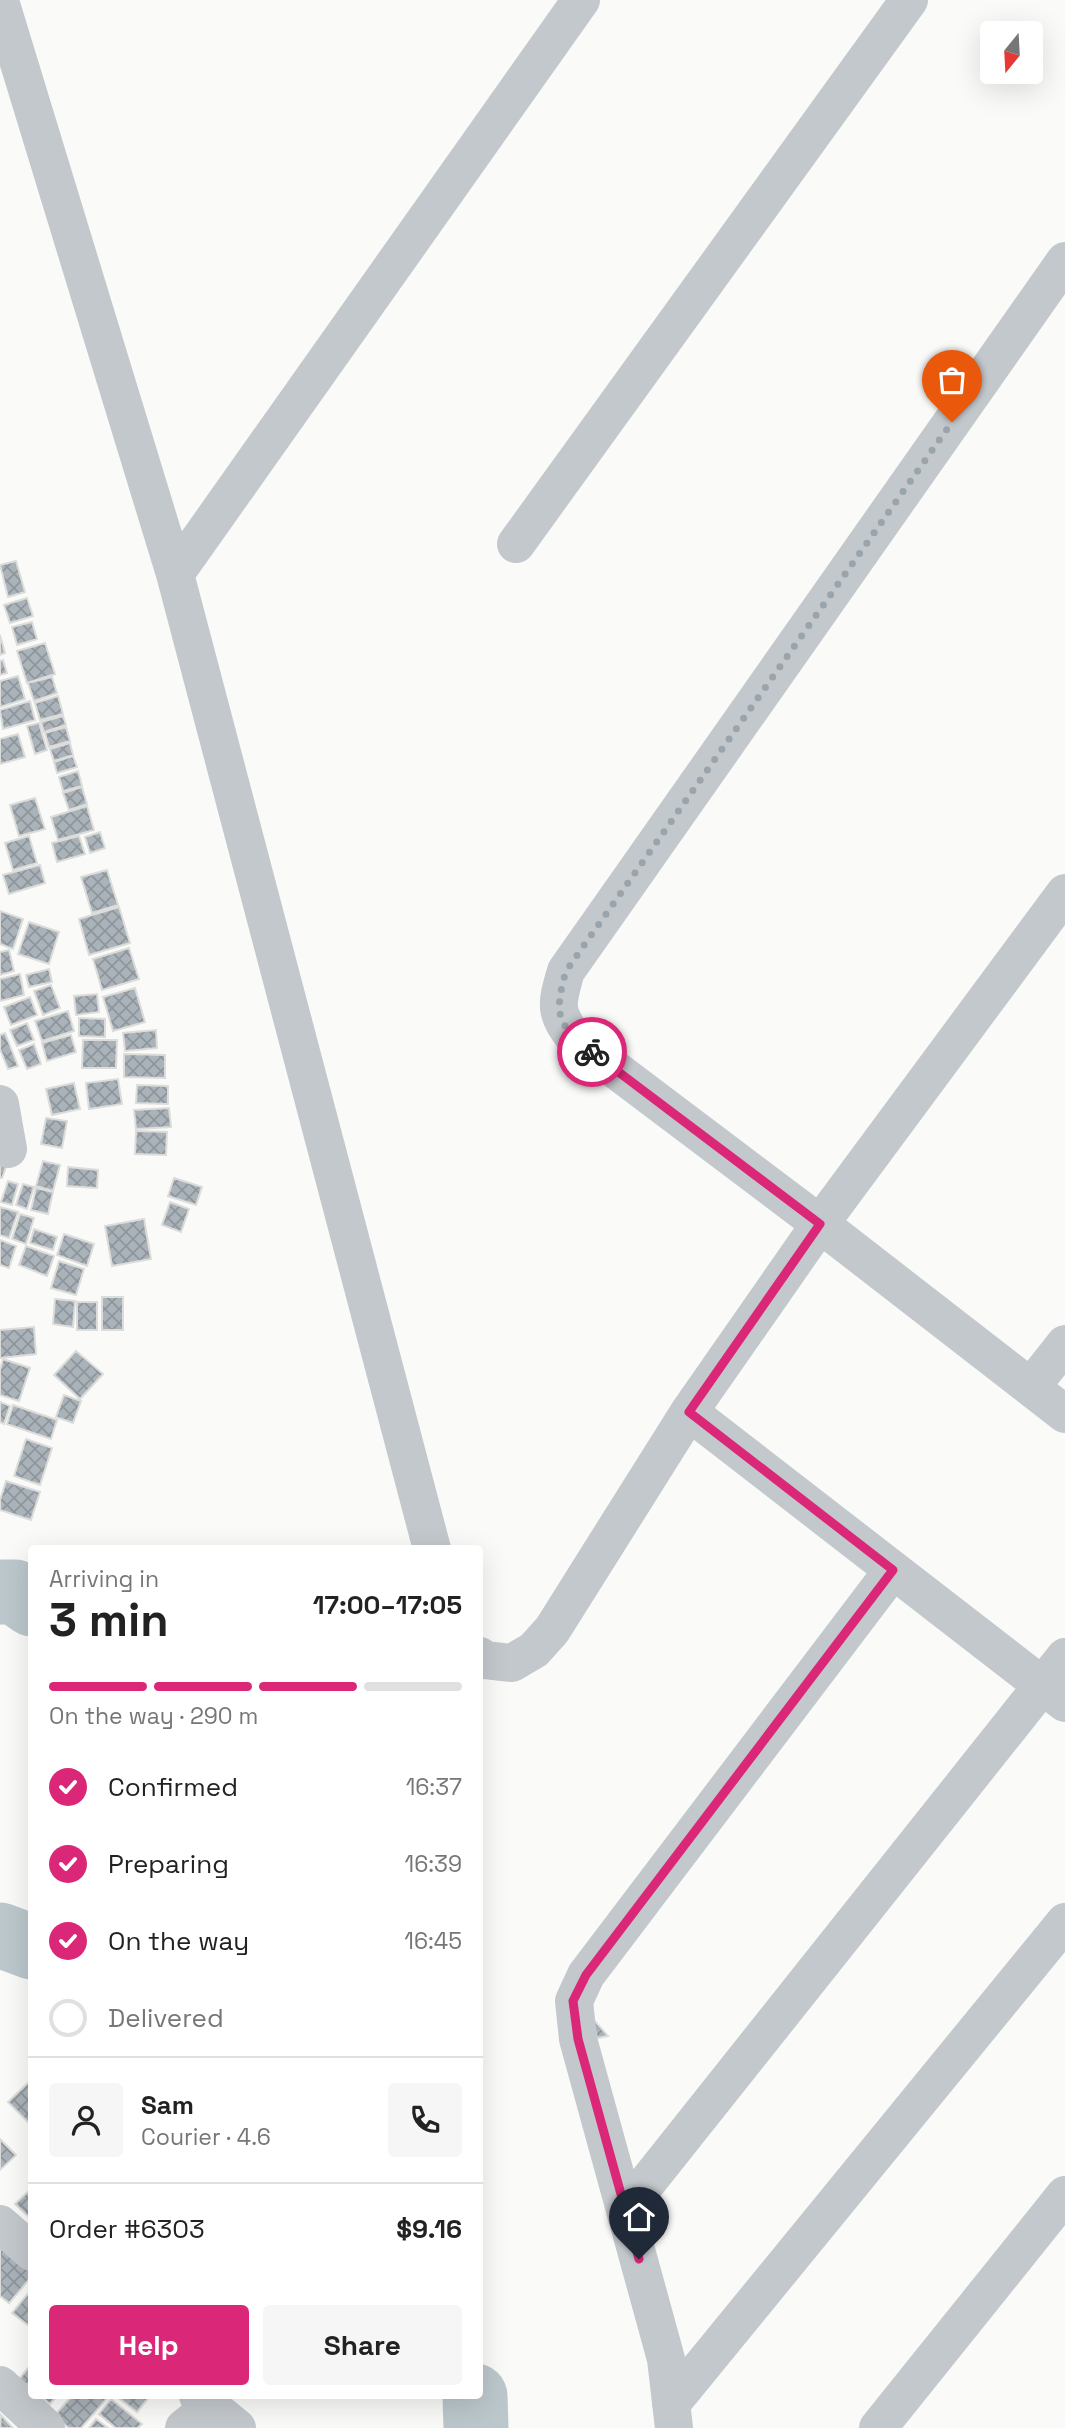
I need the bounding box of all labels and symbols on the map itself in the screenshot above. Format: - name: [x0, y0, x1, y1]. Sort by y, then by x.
- north arrow: [980, 21, 1043, 84]
- pin: [922, 350, 982, 422]
- courier: [557, 1017, 627, 1087]
- pin: [609, 2187, 669, 2259]

